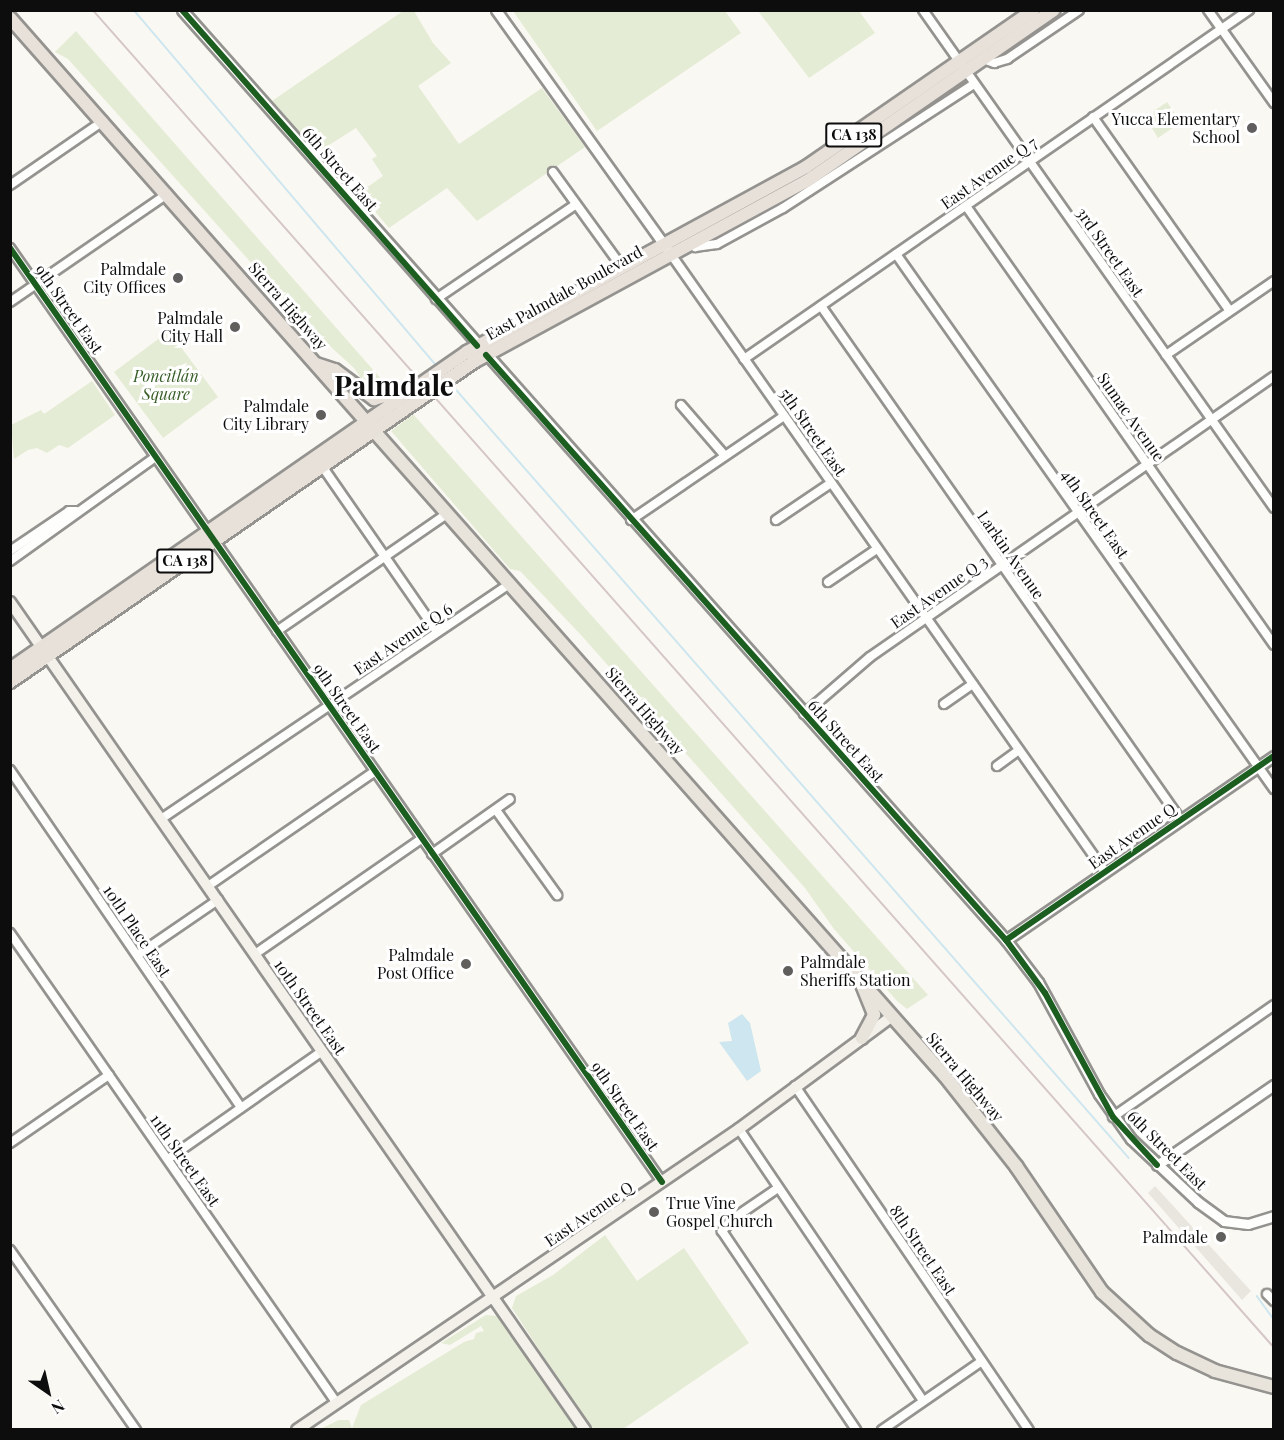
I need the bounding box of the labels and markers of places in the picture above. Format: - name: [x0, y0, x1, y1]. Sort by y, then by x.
- place label: Yucca Elementary School: [1111, 109, 1240, 147]
- marker: Yucca Elementary School: [1245, 121, 1259, 135]
- place label: Palmdale City Offices: [83, 259, 166, 297]
- marker: Palmdale City Offices: [171, 271, 185, 285]
- place label: Palmdale City Hall: [157, 308, 223, 346]
- marker: Palmdale City Hall: [228, 320, 242, 334]
- place label: Palmdale City Library: [222, 396, 309, 434]
- marker: Palmdale City Library: [314, 408, 328, 422]
- place label: Palmdale Post Office: [377, 945, 454, 983]
- place label: Palmdale Sheriffs Station: [800, 952, 910, 990]
- marker: Palmdale Post Office: [459, 957, 473, 971]
- marker: Palmdale Sheriffs Station: [781, 964, 795, 978]
- place label: True Vine Gospel Church: [666, 1193, 773, 1231]
- marker: True Vine Gospel Church: [647, 1205, 661, 1219]
- place label: Palmdale: [1142, 1227, 1208, 1247]
- marker: Palmdale: [1212, 1228, 1230, 1246]

